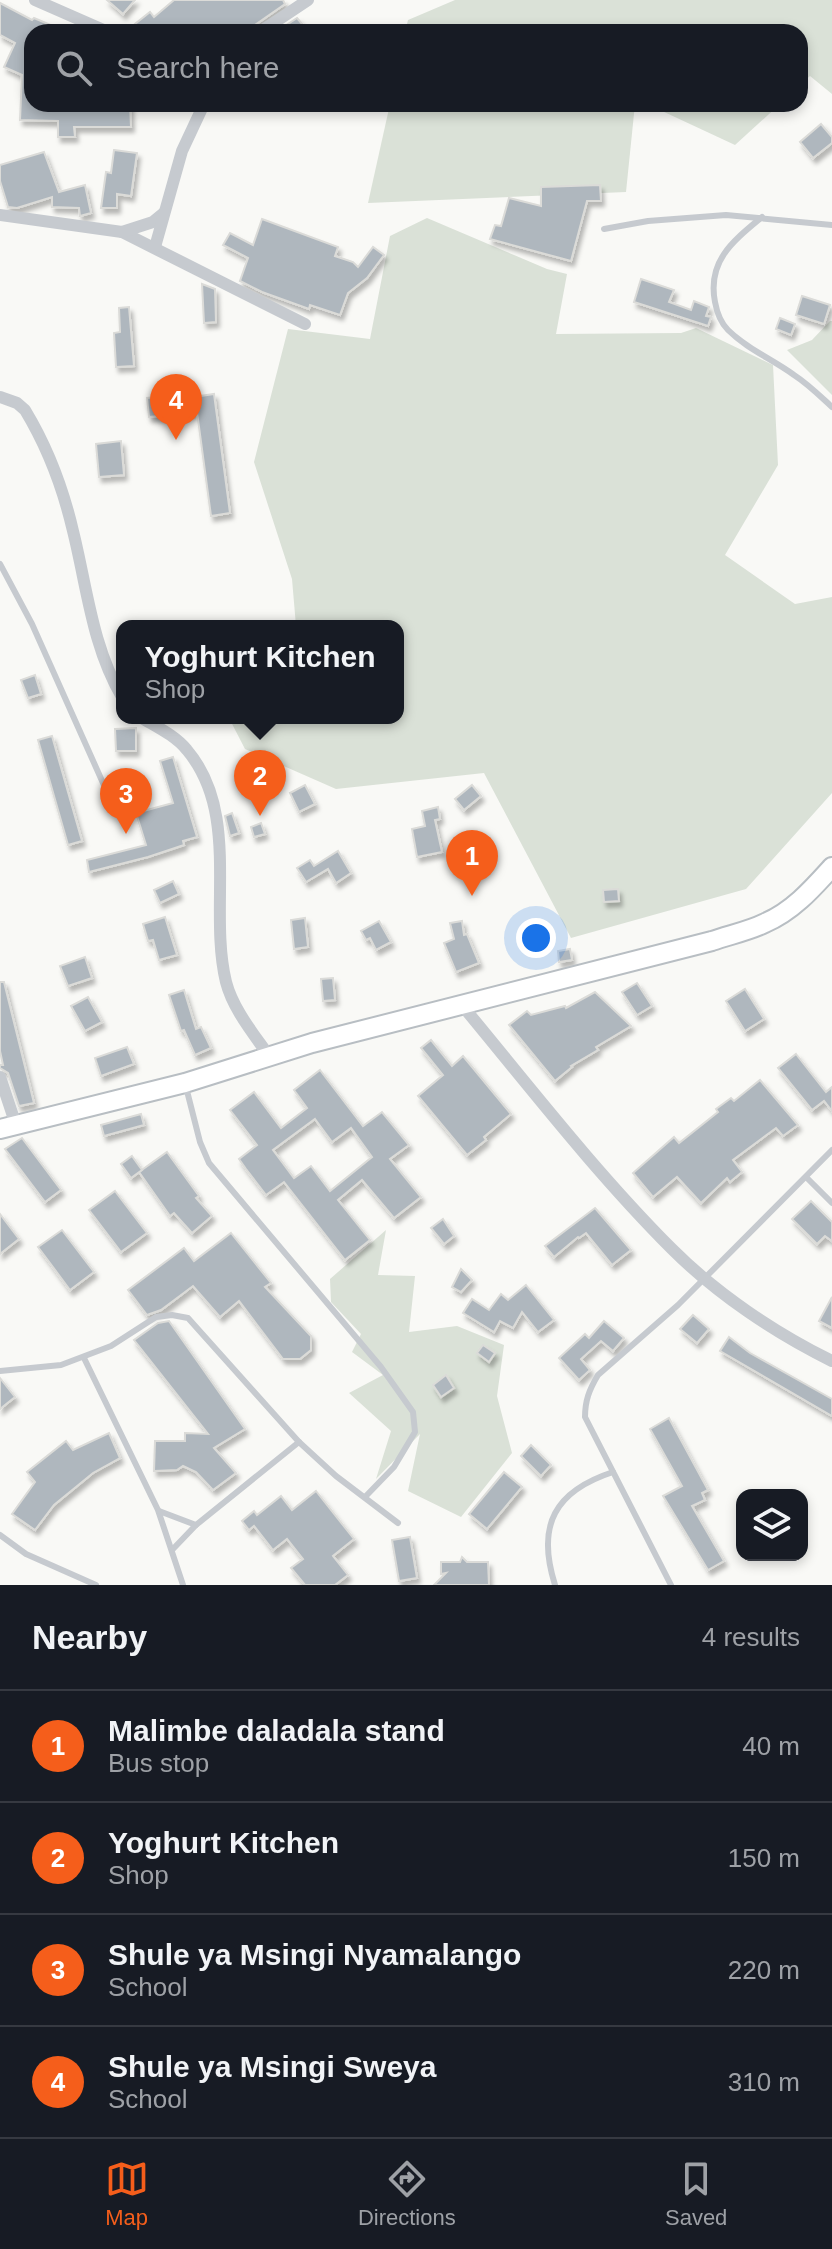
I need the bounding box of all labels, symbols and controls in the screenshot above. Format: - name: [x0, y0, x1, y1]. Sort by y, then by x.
- search box: [24, 24, 808, 112]
- icon: search: [52, 46, 96, 90]
- text: Search here: [116, 51, 279, 84]
- pin: 4: [150, 374, 202, 440]
- popup: [116, 620, 404, 724]
- text: Yoghurt Kitchen: [144, 640, 376, 673]
- text: Shop: [144, 674, 205, 704]
- pin: 2: [234, 750, 286, 816]
- pin: 3: [100, 768, 152, 834]
- pin: 1: [446, 830, 498, 896]
- your location: [516, 918, 556, 958]
- map controls: [736, 1489, 808, 1561]
- button: layers: [736, 1489, 808, 1561]
- text: Nearby: [32, 1618, 147, 1656]
- text: 4 results: [702, 1622, 800, 1652]
- text: Malimbe daladala stand: [108, 1714, 445, 1747]
- text: 1: [51, 1731, 65, 1761]
- text: 40 m: [742, 1731, 800, 1761]
- text: Bus stop: [108, 1748, 209, 1778]
- text: Yoghurt Kitchen: [108, 1826, 339, 1859]
- text: 2: [51, 1843, 65, 1873]
- text: 150 m: [728, 1843, 800, 1873]
- text: Shop: [108, 1860, 169, 1890]
- text: Shule ya Msingi Nyamalango: [108, 1938, 521, 1971]
- text: 3: [51, 1955, 65, 1985]
- text: 220 m: [728, 1955, 800, 1985]
- text: School: [108, 1972, 188, 2002]
- text: Shule ya Msingi Sweya: [108, 2050, 436, 2083]
- text: 4: [51, 2067, 65, 2097]
- text: 310 m: [728, 2067, 800, 2097]
- text: School: [108, 2084, 188, 2114]
- tab: Map: [105, 2157, 149, 2231]
- tab: Directions: [358, 2157, 456, 2231]
- tab: Saved: [665, 2157, 727, 2231]

